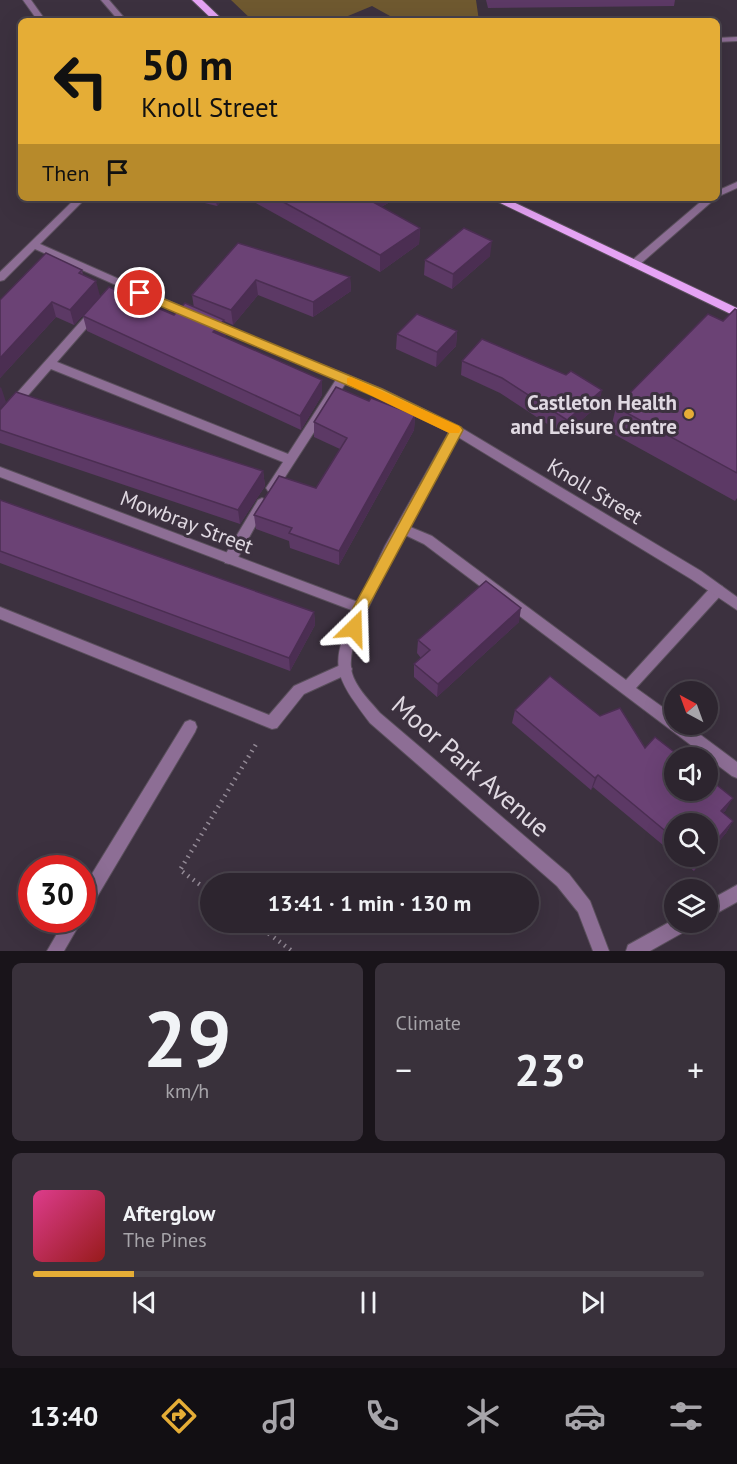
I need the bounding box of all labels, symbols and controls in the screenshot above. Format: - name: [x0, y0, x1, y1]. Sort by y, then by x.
- text: 50 m: [141, 37, 233, 92]
- icon: left: [42, 42, 120, 120]
- text: Knoll Street: [141, 90, 278, 124]
- icon: arrive: [101, 156, 134, 189]
- text: Then: [42, 159, 89, 187]
- pin: [114, 267, 165, 318]
- icon: arrive: [123, 276, 156, 309]
- place label: Castleton Health and Leisure Centre: [510, 389, 677, 440]
- marker: Castleton Health and Leisure Centre: [682, 407, 696, 421]
- street label: Knoll Street: [542, 452, 648, 530]
- street label: Mowbray Street: [117, 484, 257, 560]
- position arrow: [322, 596, 386, 660]
- north arrow: [664, 681, 718, 735]
- map controls: [664, 681, 718, 933]
- street label: Moor Park Avenue: [385, 688, 557, 844]
- button: sound: [664, 747, 718, 801]
- button: search: [664, 813, 718, 867]
- speed limit sign: 30: [18, 855, 96, 933]
- button: layers: [664, 879, 718, 933]
- text: 13:41 · 1 min · 130 m: [268, 889, 471, 917]
- text: 29: [143, 988, 231, 1089]
- text: Climate: [396, 1010, 461, 1036]
- text: 23°: [514, 1040, 585, 1098]
- text: −: [396, 1048, 412, 1091]
- text: +: [687, 1048, 704, 1091]
- text: km/h: [165, 1078, 209, 1104]
- text: Afterglow: [123, 1199, 215, 1227]
- text: The Pines: [123, 1227, 207, 1253]
- icon: previous: [128, 1286, 161, 1319]
- icon: pause: [352, 1286, 385, 1319]
- icon: next: [576, 1286, 609, 1319]
- icon: directions: [158, 1395, 200, 1437]
- icon: music: [259, 1395, 301, 1437]
- icon: phone: [361, 1395, 403, 1437]
- icon: climate: [462, 1395, 504, 1437]
- icon: car: [564, 1395, 606, 1437]
- icon: filters: [665, 1395, 707, 1437]
- text: 13:40: [30, 1399, 98, 1433]

